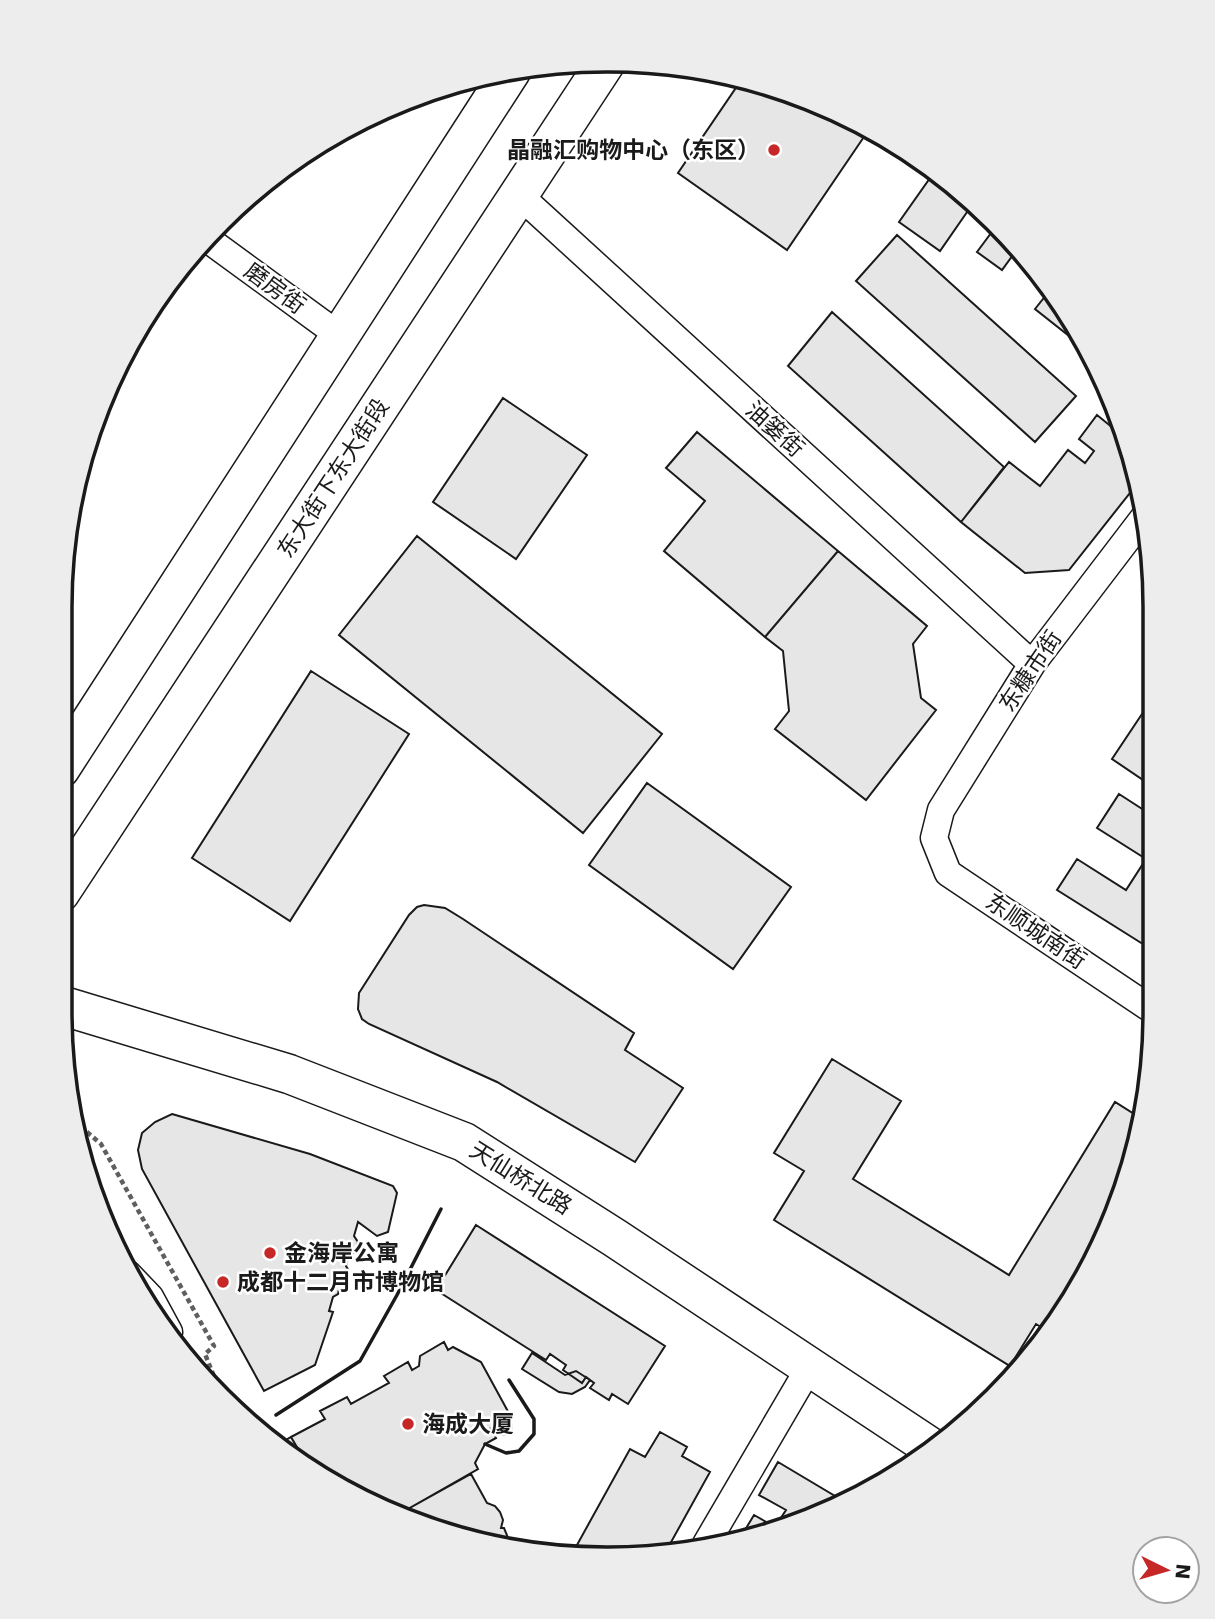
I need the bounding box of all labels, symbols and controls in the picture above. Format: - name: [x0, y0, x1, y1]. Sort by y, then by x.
- place label: 晶融汇购物中心（东区）: [507, 137, 760, 163]
- marker: 晶融汇购物中心（东区）: [766, 142, 782, 158]
- street label: 磨房街: [239, 257, 311, 319]
- street label: 东大街下东大街段: [272, 394, 394, 562]
- street label: 油篓街: [741, 396, 809, 462]
- street label: 东糠市街: [993, 626, 1067, 716]
- street label: 东顺城南街: [981, 888, 1091, 974]
- street label: 天仙桥北路: [465, 1137, 577, 1219]
- place label: 金海岸公寓: [284, 1240, 399, 1266]
- marker: 金海岸公寓: [262, 1245, 278, 1261]
- place label: 成都十二月市博物馆: [237, 1269, 444, 1295]
- marker: 成都十二月市博物馆: [215, 1274, 231, 1290]
- place label: 海成大厦: [422, 1411, 514, 1437]
- marker: 海成大厦: [400, 1416, 416, 1432]
- north arrow: [1131, 1535, 1201, 1605]
- text: N: [1171, 1563, 1195, 1580]

